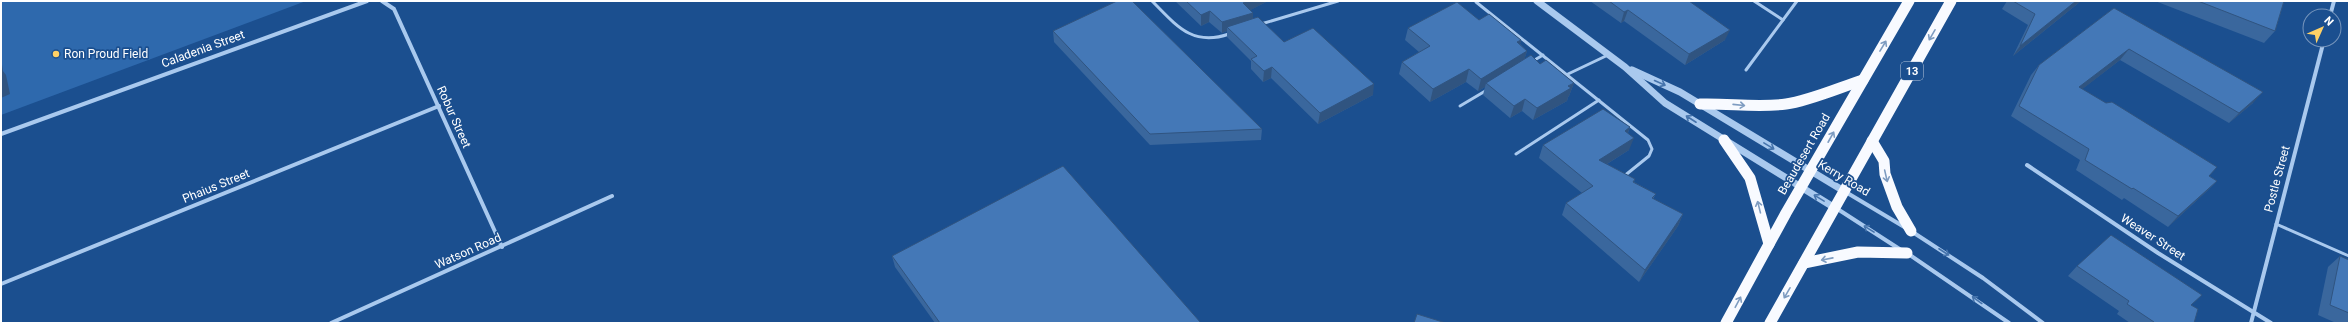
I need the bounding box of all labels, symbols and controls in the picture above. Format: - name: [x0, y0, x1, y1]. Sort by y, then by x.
- north arrow: [2302, 8, 2342, 48]
- text: N: [2321, 14, 2336, 29]
- street label: Caladenia Street: [159, 27, 247, 71]
- one-way arrow: [1928, 29, 1936, 41]
- one-way arrow: [1879, 40, 1887, 52]
- place label: Ron Proud Field: [64, 47, 148, 61]
- marker: Ron Proud Field: [51, 49, 61, 59]
- road number: 13: [1901, 62, 1923, 80]
- one-way arrow: [1654, 80, 1666, 87]
- street label: Robur Street: [434, 84, 474, 150]
- one-way arrow: [1732, 101, 1745, 109]
- street label: Beaudesert Road: [1775, 111, 1833, 197]
- one-way arrow: [1686, 115, 1697, 123]
- one-way arrow: [1827, 132, 1835, 144]
- one-way arrow: [1763, 142, 1775, 150]
- street label: Postle Street: [2261, 144, 2293, 214]
- street label: Kerry Road: [1815, 157, 1873, 199]
- street label: Phaius Street: [180, 166, 252, 206]
- one-way arrow: [1883, 169, 1891, 182]
- one-way arrow: [1813, 193, 1825, 201]
- one-way arrow: [1755, 200, 1763, 213]
- street label: Weaver Street: [2118, 211, 2188, 263]
- one-way arrow: [1864, 225, 1875, 233]
- street label: Watson Road: [433, 230, 503, 272]
- one-way arrow: [1938, 248, 1949, 257]
- one-way arrow: [1821, 255, 1834, 263]
- one-way arrow: [1782, 287, 1790, 299]
- one-way arrow: [1734, 296, 1742, 308]
- one-way arrow: [1972, 296, 1983, 304]

